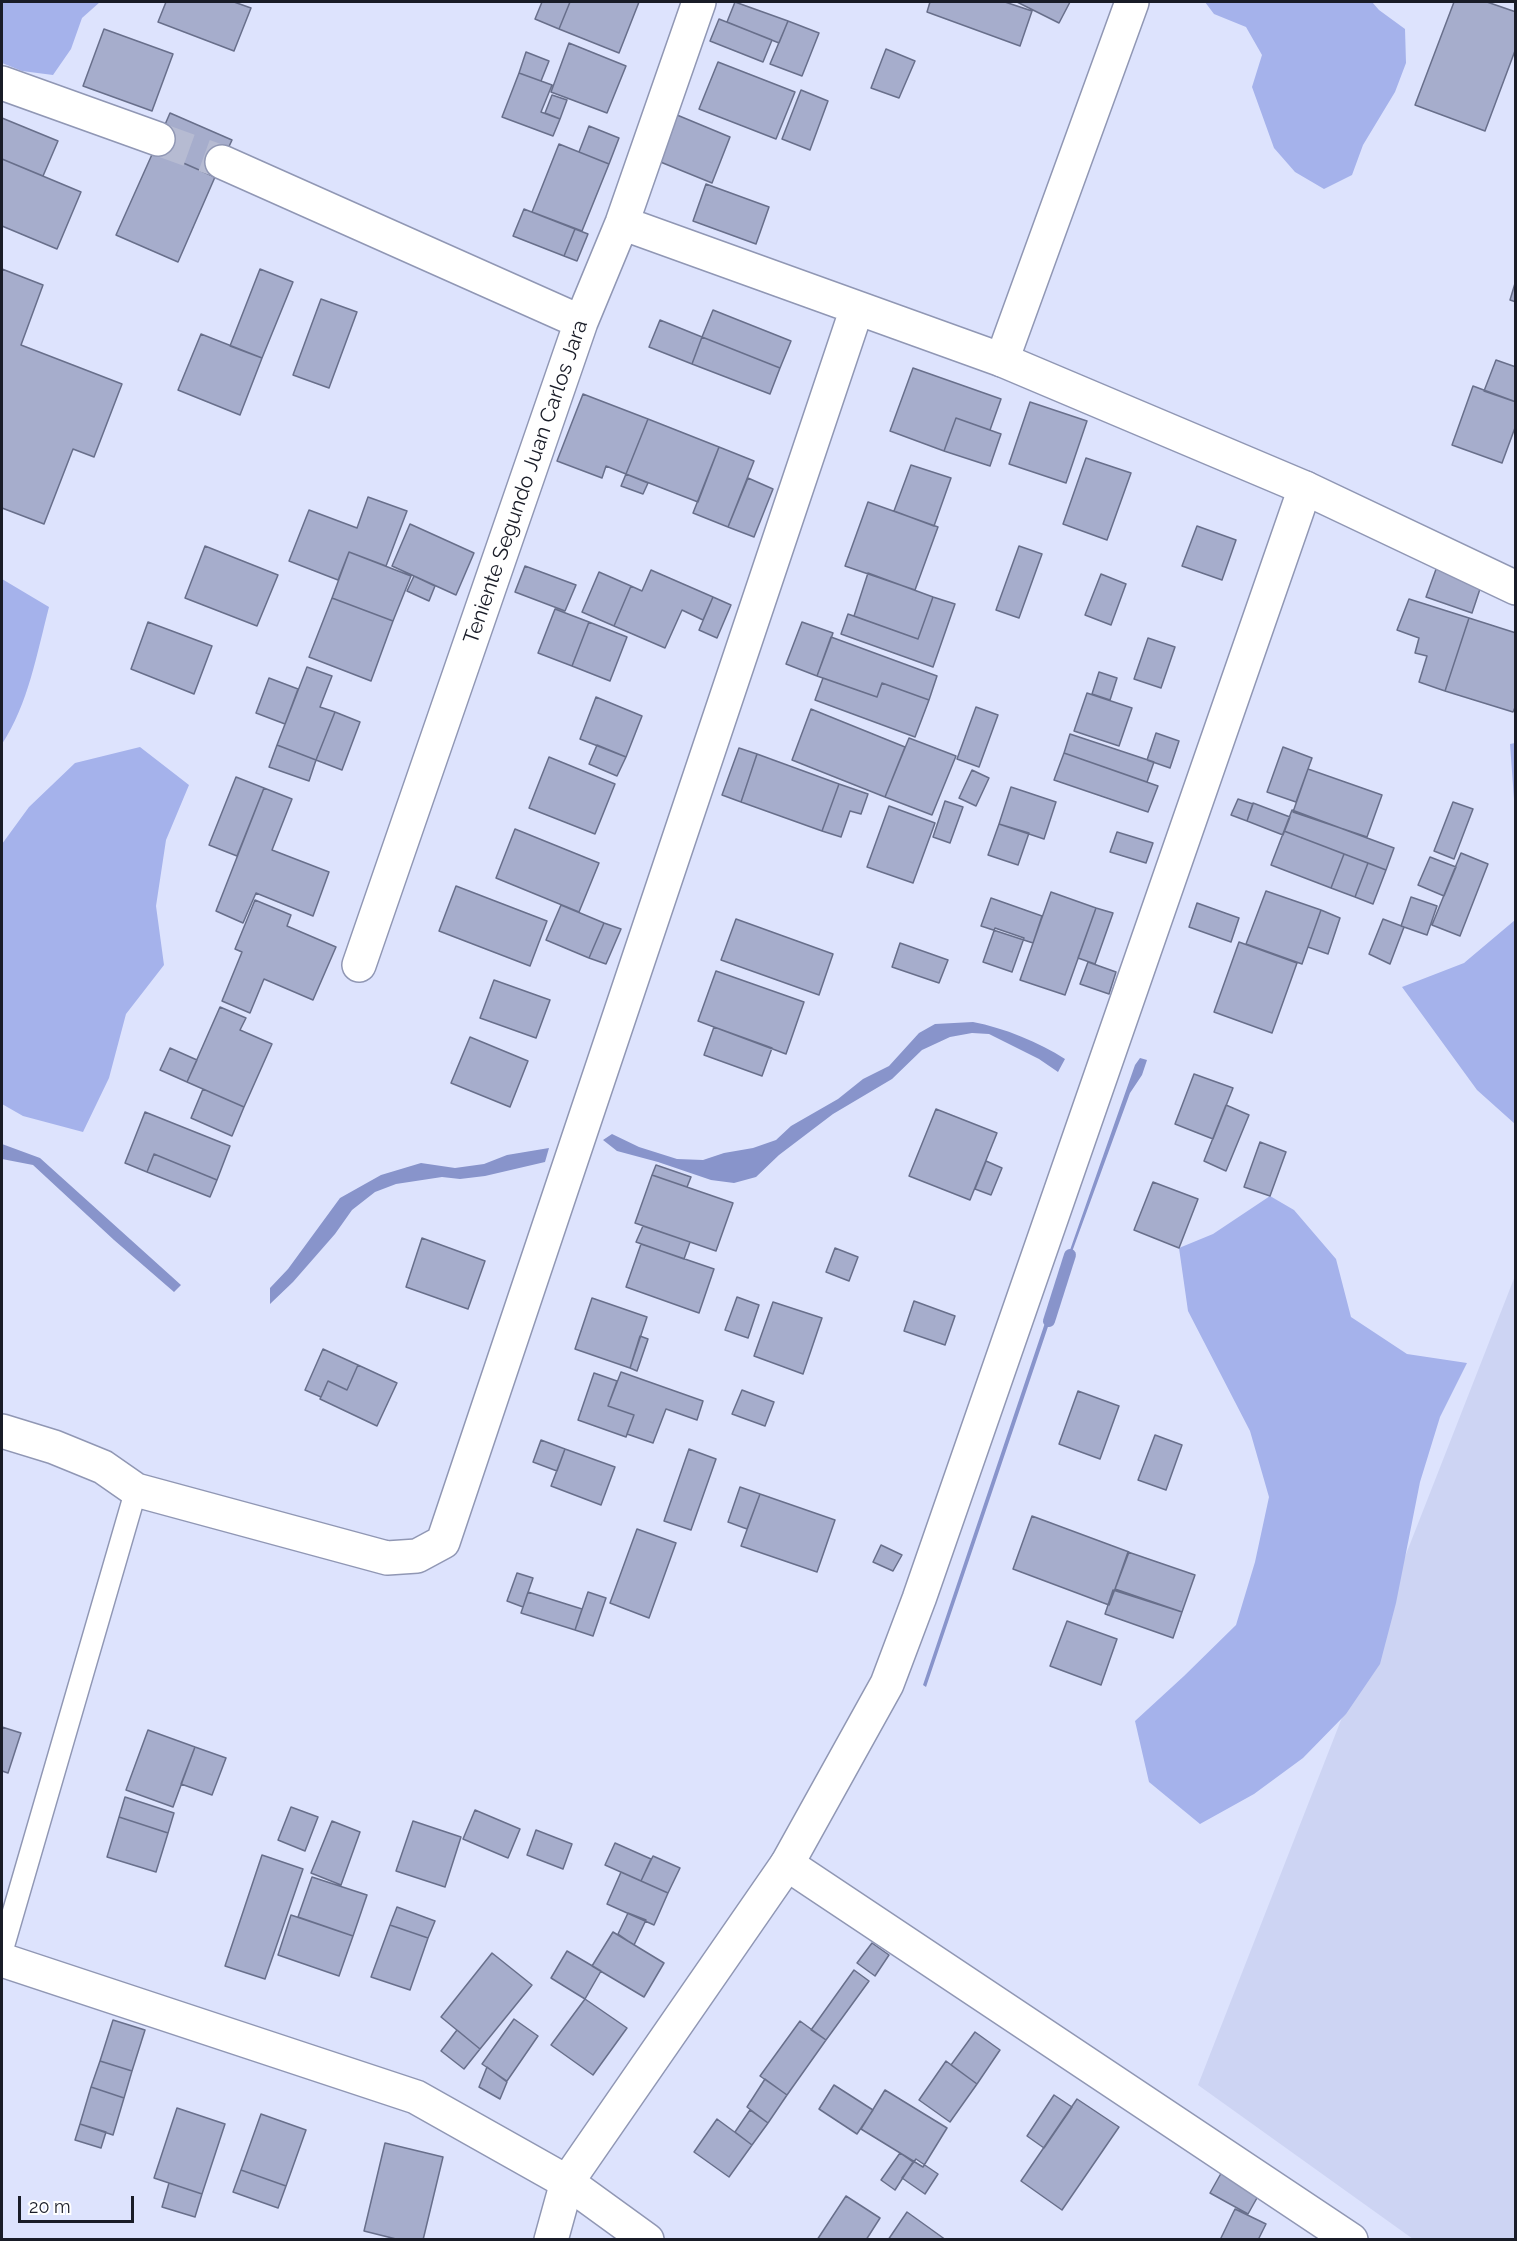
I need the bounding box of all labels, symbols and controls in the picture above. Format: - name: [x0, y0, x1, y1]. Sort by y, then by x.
- street label: Teniente Segundo Juan Carlos Jara: [459, 317, 593, 647]
- scale bar: [21, 2184, 136, 2222]
- text: 20 m: [29, 2196, 71, 2217]

